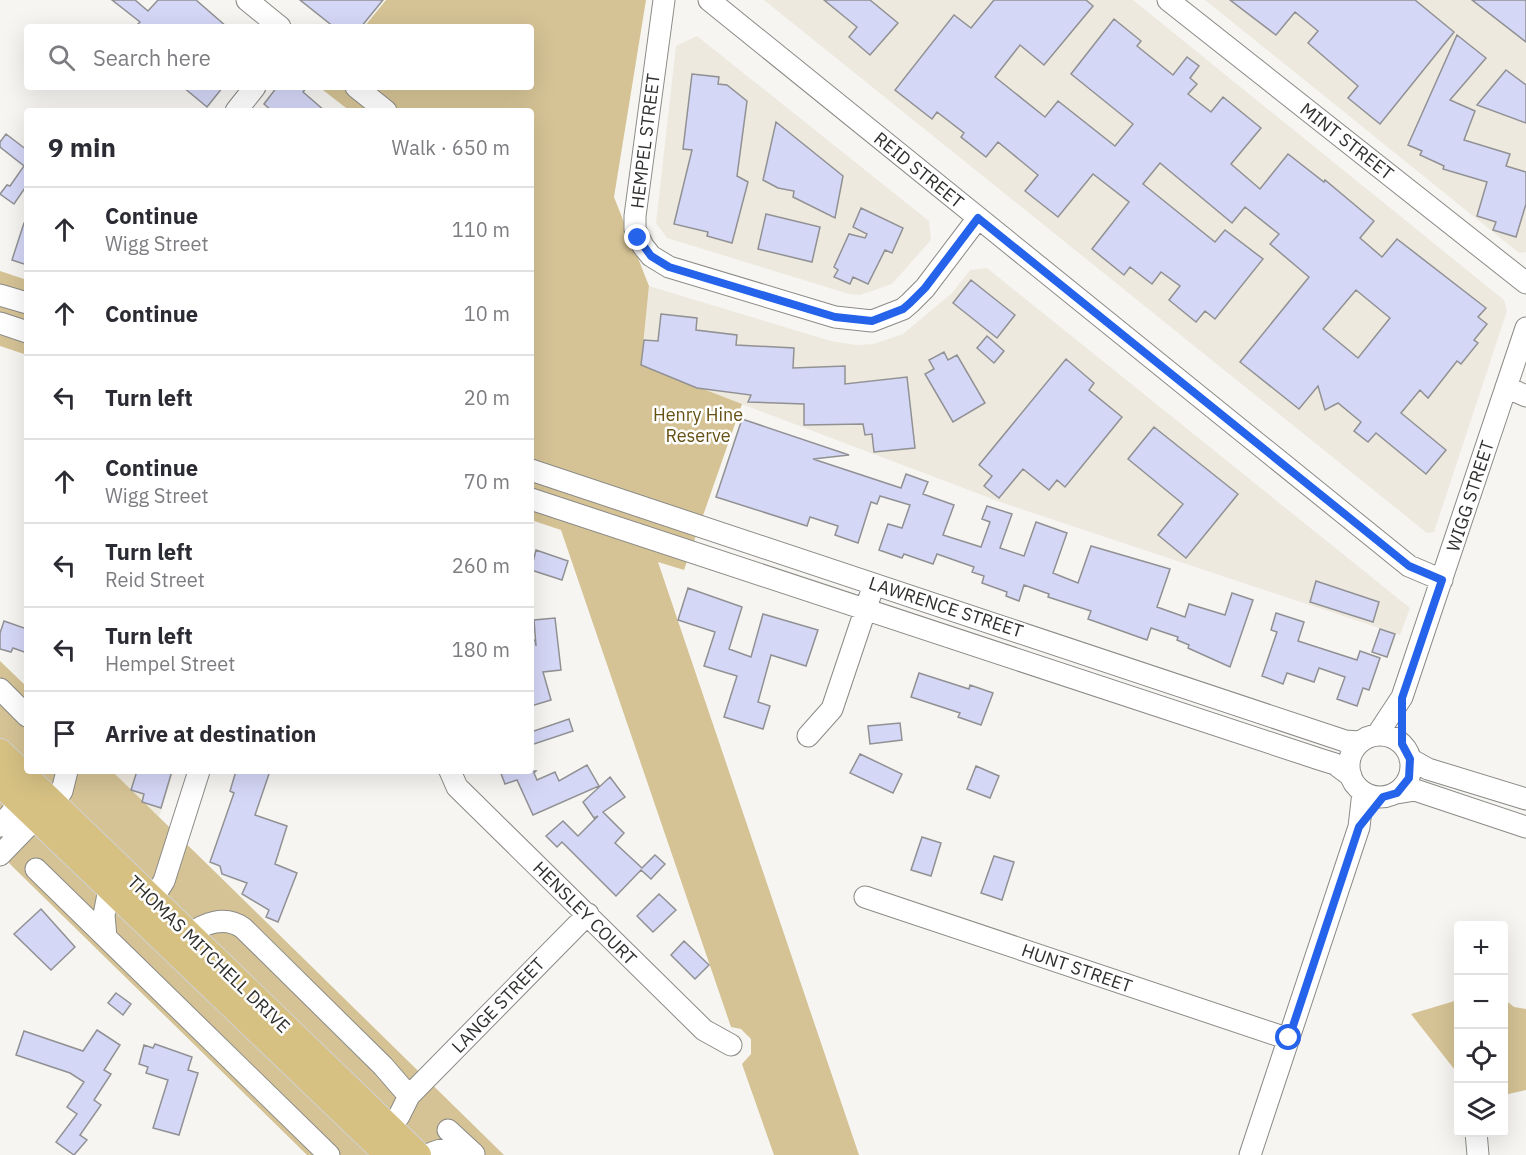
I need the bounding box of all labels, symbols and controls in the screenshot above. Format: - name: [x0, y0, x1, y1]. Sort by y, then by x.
- search box: [24, 24, 534, 90]
- icon: search: [45, 41, 78, 74]
- text: Search here: [93, 43, 211, 72]
- street label: HEMPEL STREET: [625, 72, 665, 210]
- street label: MINT STREET: [1296, 97, 1398, 185]
- street label: REID STREET: [869, 127, 969, 213]
- text: 9 min: [48, 130, 116, 164]
- text: Walk · 650 m: [392, 134, 510, 161]
- text: Continue: [105, 201, 198, 230]
- icon: ahead: [48, 213, 81, 246]
- text: 110 m: [452, 216, 510, 243]
- route end: [624, 224, 650, 250]
- text: Wigg Street: [105, 230, 209, 257]
- icon: ahead: [48, 297, 81, 330]
- text: Continue: [105, 299, 198, 328]
- text: 10 m: [464, 300, 510, 327]
- icon: left: [48, 381, 81, 414]
- text: Turn left: [105, 383, 193, 412]
- text: 20 m: [464, 384, 510, 411]
- park label: Henry Hine Reserve: [653, 403, 743, 447]
- street label: WIGG STREET: [1441, 437, 1499, 555]
- text: Continue: [105, 453, 198, 482]
- icon: ahead: [48, 465, 81, 498]
- text: 70 m: [464, 468, 510, 495]
- text: Wigg Street: [105, 482, 209, 509]
- text: Turn left: [105, 537, 193, 566]
- icon: left: [48, 549, 81, 582]
- text: 260 m: [452, 552, 510, 579]
- text: Reid Street: [105, 566, 205, 593]
- street label: LAWRENCE STREET: [866, 571, 1026, 643]
- text: Turn left: [105, 621, 193, 650]
- icon: left: [48, 633, 81, 666]
- text: 180 m: [452, 636, 510, 663]
- text: Hempel Street: [105, 650, 235, 677]
- icon: arrive: [48, 717, 81, 750]
- text: Arrive at destination: [105, 719, 316, 748]
- street label: HENSLEY COURT: [528, 856, 642, 970]
- street label: THOMAS MITCHELL DRIVE: [123, 870, 295, 1038]
- map controls: [1454, 921, 1508, 1137]
- button: +: [1454, 921, 1508, 975]
- street label: HUNT STREET: [1019, 938, 1135, 998]
- street label: LANGE STREET: [447, 952, 549, 1058]
- button: −: [1454, 975, 1508, 1029]
- route start: [1275, 1024, 1301, 1050]
- button: locate: [1454, 1029, 1508, 1083]
- button: layers: [1454, 1083, 1508, 1137]

